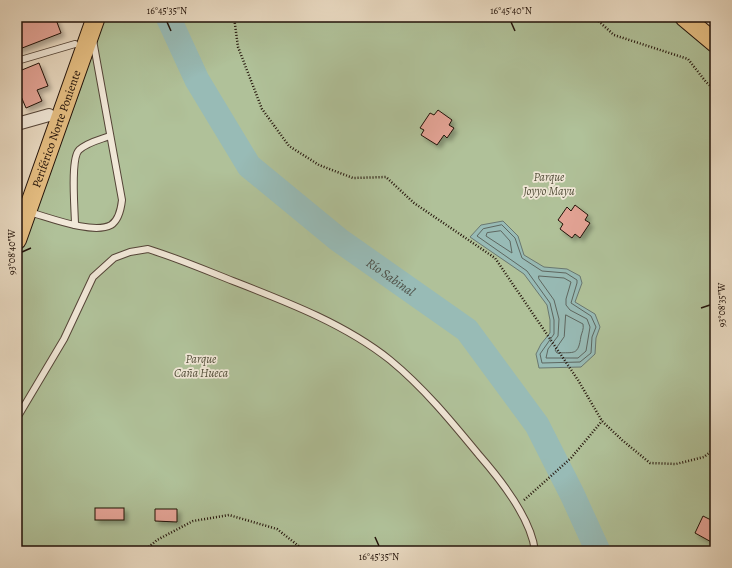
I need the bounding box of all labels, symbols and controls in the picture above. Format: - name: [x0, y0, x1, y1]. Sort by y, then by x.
- text: 16°45'35"N: [147, 4, 187, 17]
- text: 16°45'40"N: [490, 4, 532, 17]
- street label: Periférico Norte Poniente: [28, 68, 85, 190]
- park label: Parque Joyyo Mayu: [522, 169, 575, 199]
- text: 93°08'40"W: [5, 228, 18, 275]
- water label: Río Sabinal: [363, 254, 419, 300]
- text: 93°08'35"W: [715, 282, 728, 327]
- park label: Parque Caña Hueca: [174, 351, 229, 381]
- text: 16°45'35"N: [359, 550, 399, 563]

